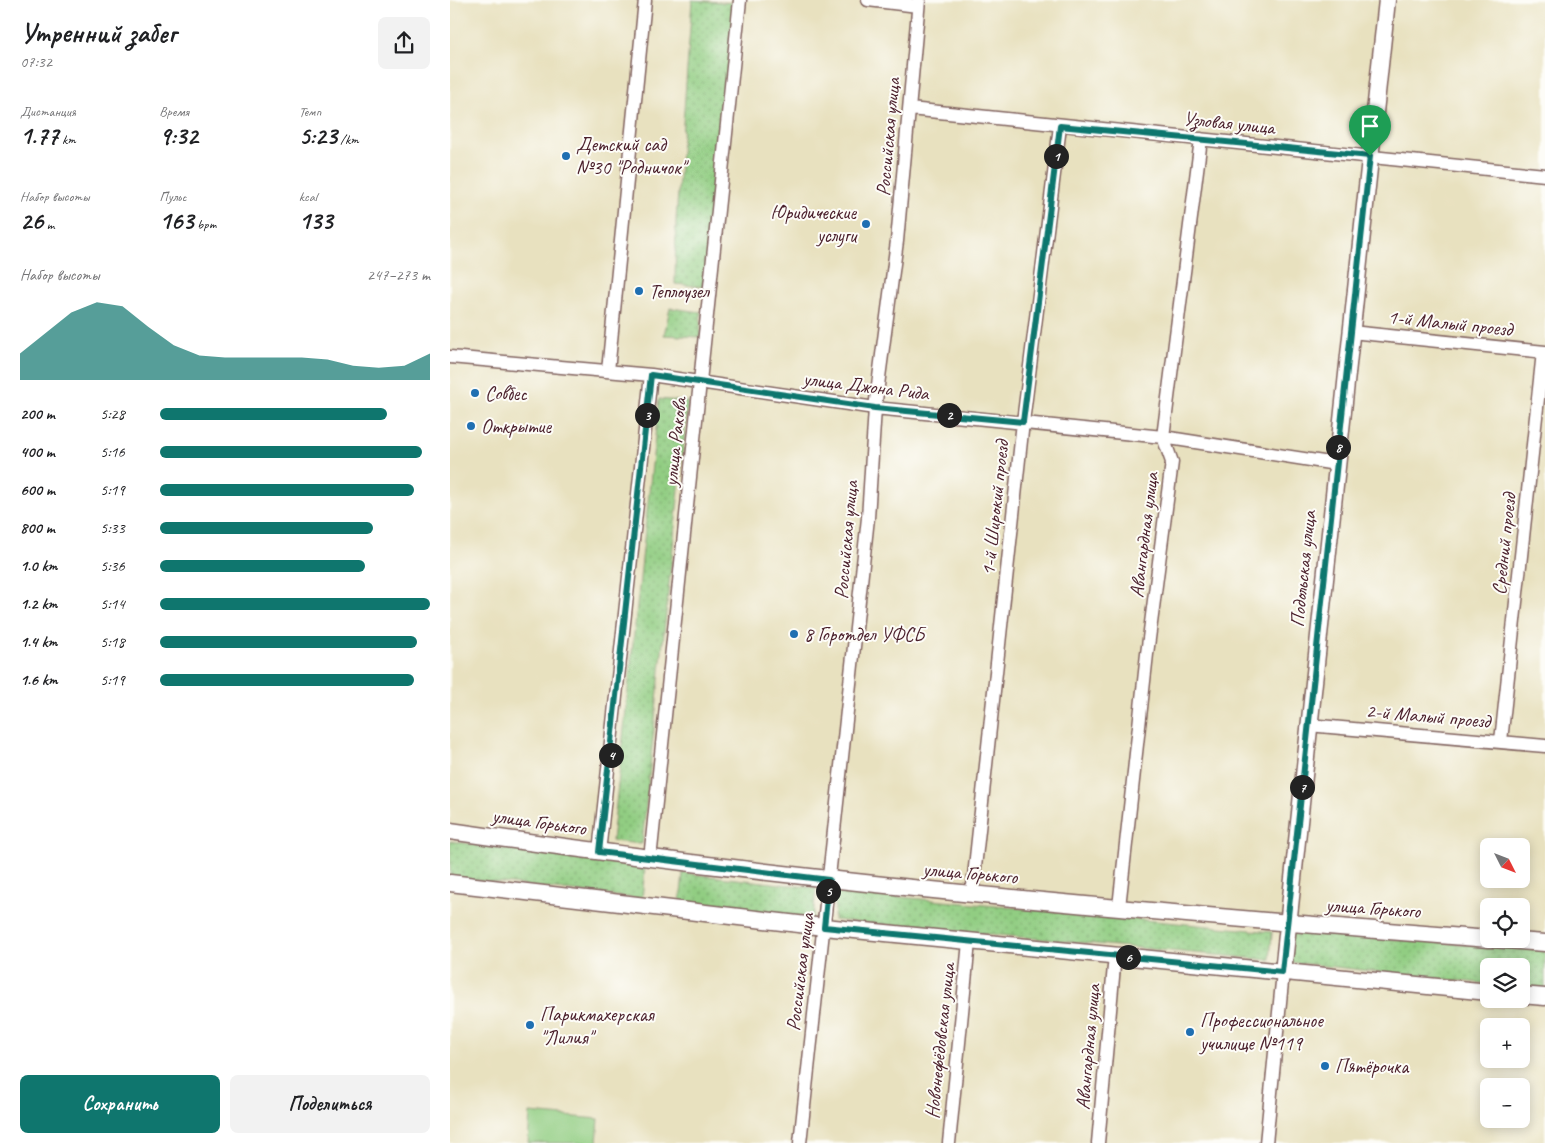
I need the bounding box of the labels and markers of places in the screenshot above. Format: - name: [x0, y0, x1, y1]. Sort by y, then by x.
- pin: [1349, 105, 1391, 156]
- place label: Детский сад №30 "Родничок": [576, 132, 689, 180]
- pin: 1: [1044, 144, 1068, 168]
- marker: Детский сад №30 "Родничок": [560, 150, 572, 162]
- place label: Юридические услуги: [770, 200, 858, 248]
- marker: Юридические услуги: [860, 218, 872, 230]
- place label: Теплоузел: [649, 279, 711, 304]
- marker: Теплоузел: [633, 285, 645, 297]
- place label: Совбес: [485, 381, 527, 406]
- marker: Совбес: [469, 387, 481, 399]
- pin: 3: [634, 402, 660, 428]
- pin: 2: [936, 402, 962, 428]
- place label: Открытие: [481, 414, 552, 439]
- marker: Открытие: [465, 420, 477, 432]
- pin: 8: [1326, 434, 1350, 460]
- place label: 8 Горотдел УФСБ: [804, 622, 926, 647]
- marker: 8 Горотдел УФСБ: [788, 628, 800, 640]
- pin: 4: [598, 742, 624, 768]
- pin: 7: [1290, 774, 1314, 800]
- pin: 5: [816, 878, 840, 904]
- pin: 6: [1116, 944, 1140, 970]
- place label: Парикмахерская "Лилия": [540, 1002, 656, 1050]
- place label: Профессиональное училище №119: [1199, 1008, 1324, 1056]
- marker: Парикмахерская "Лилия": [524, 1019, 536, 1031]
- marker: Профессиональное училище №119: [1184, 1026, 1196, 1038]
- place label: Пятёрочка: [1335, 1054, 1410, 1079]
- marker: Пятёрочка: [1319, 1060, 1331, 1072]

